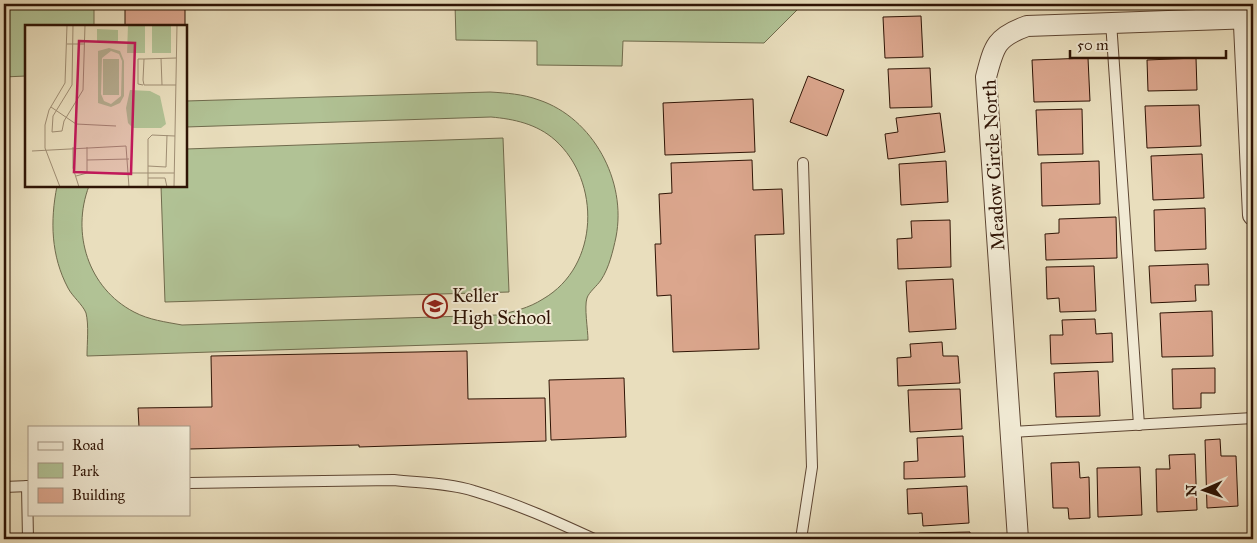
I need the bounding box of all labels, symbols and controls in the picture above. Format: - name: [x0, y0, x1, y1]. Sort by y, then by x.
- inset map: [25, 25, 188, 188]
- scale bar: [1070, 28, 1226, 60]
- text: 50 m: [1077, 36, 1109, 54]
- street label: Meadow Circle North: [978, 78, 1009, 251]
- place label: Keller High School: [452, 284, 552, 330]
- school or university icon: Keller High School: [422, 293, 448, 319]
- legend: [28, 426, 190, 516]
- text: Road: [72, 436, 104, 454]
- text: Park: [72, 462, 99, 480]
- north arrow: [1180, 466, 1230, 516]
- text: N: [1183, 484, 1200, 497]
- text: Building: [72, 486, 126, 504]

